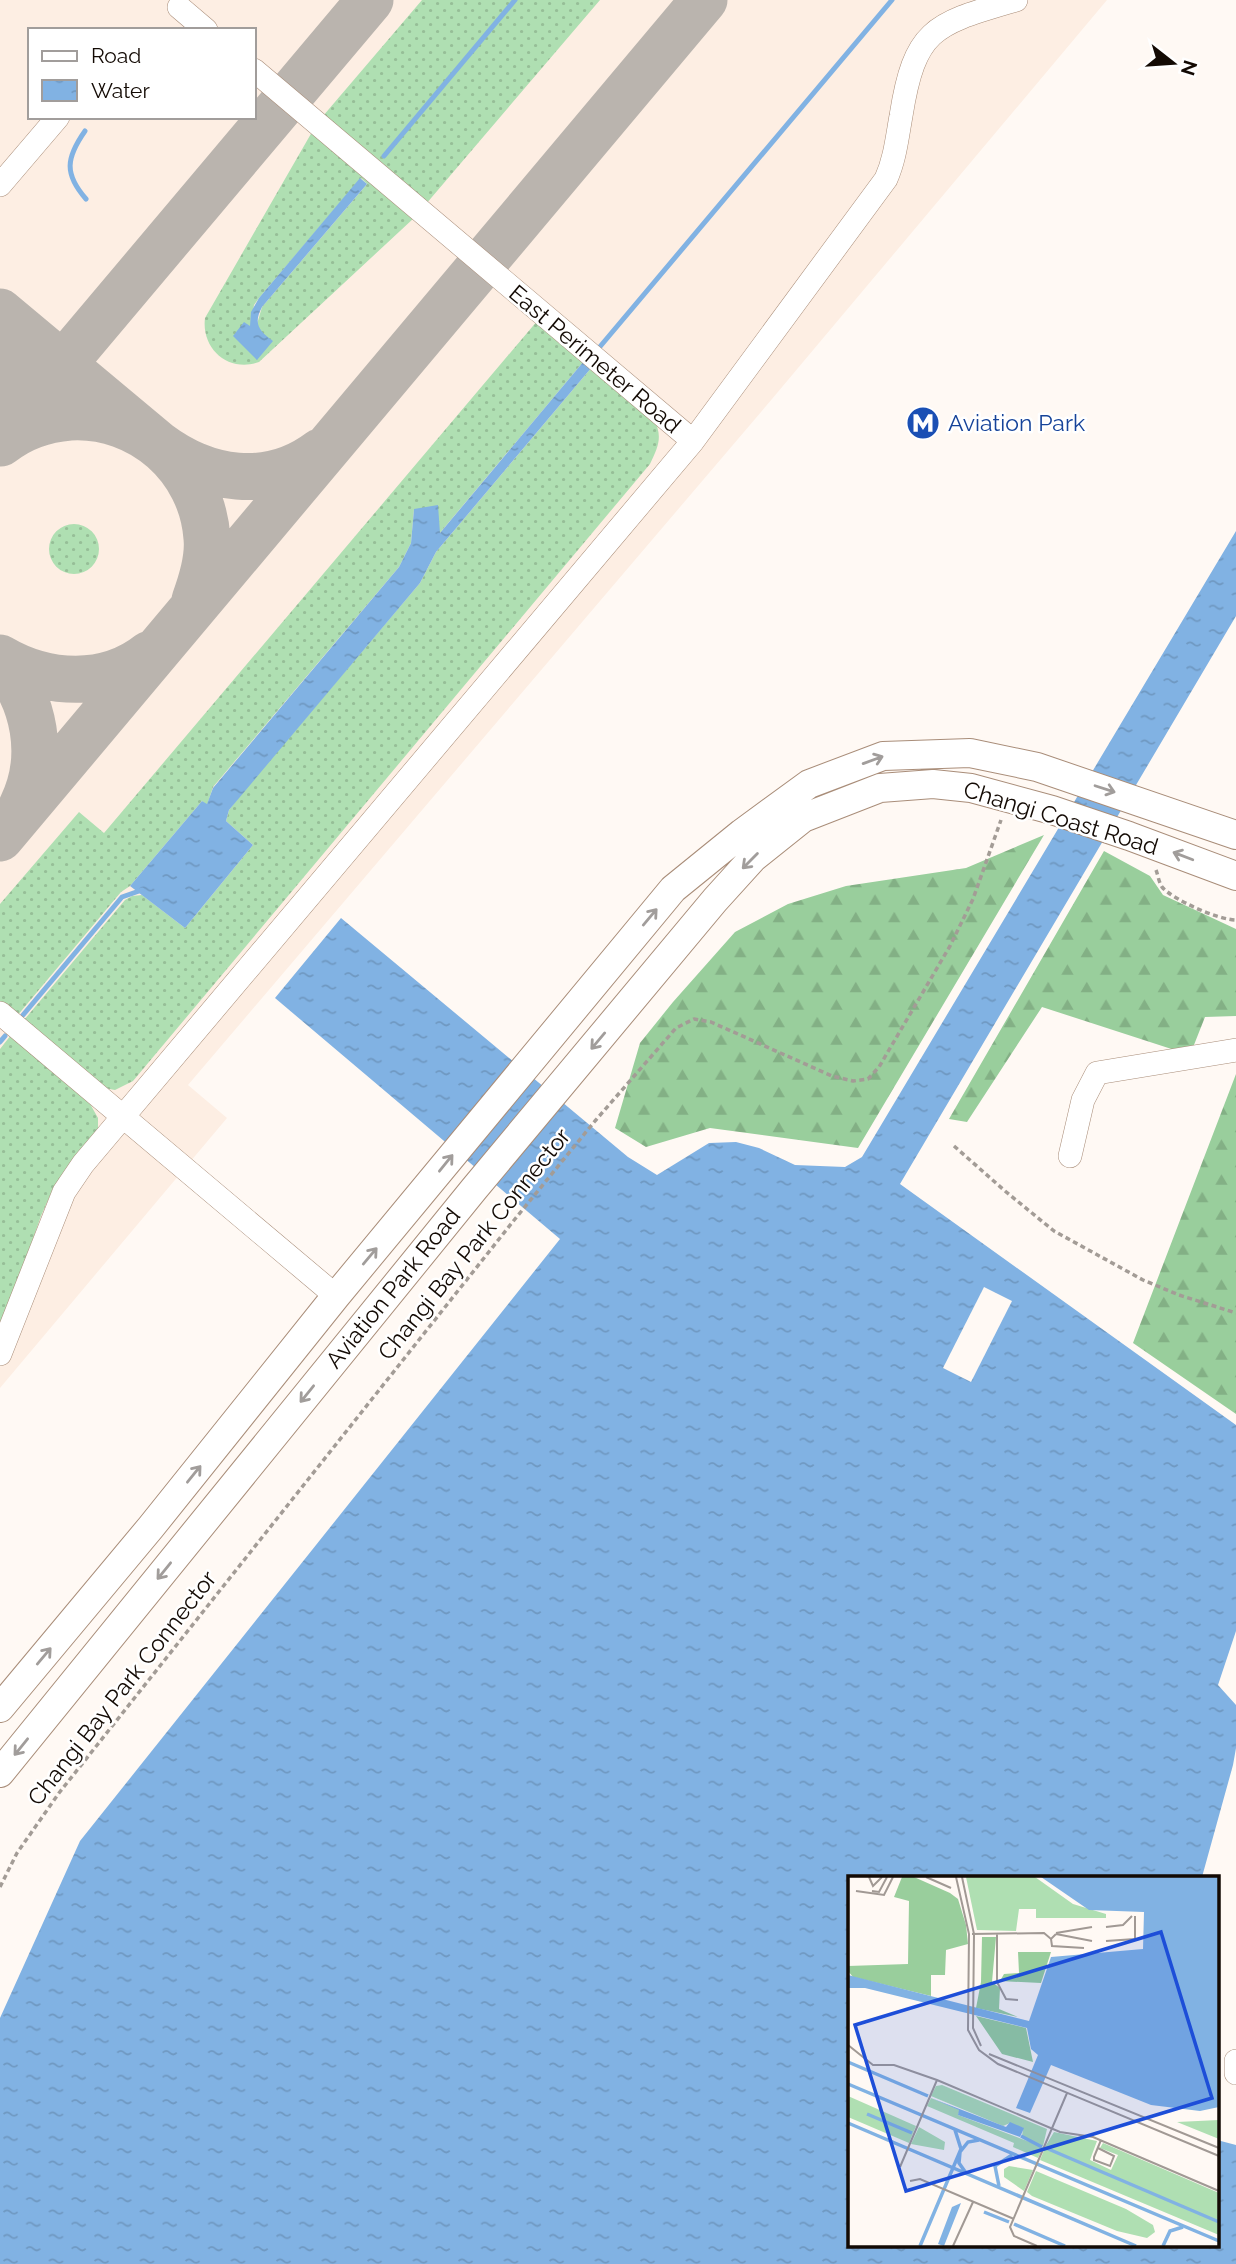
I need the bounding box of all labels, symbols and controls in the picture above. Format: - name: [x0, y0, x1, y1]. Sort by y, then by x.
- legend: [28, 28, 256, 119]
- north arrow: [1138, 28, 1208, 98]
- text: Road: [91, 43, 141, 68]
- text: N: [1177, 58, 1202, 78]
- text: Water: [91, 78, 150, 103]
- street label: East Perimeter Road: [504, 279, 687, 438]
- metro station icon: Aviation Park: [904, 404, 942, 442]
- place label: Aviation Park: [948, 409, 1085, 436]
- one-way arrow: [861, 753, 883, 765]
- street label: Changi Coast Road: [961, 775, 1162, 860]
- one-way arrow: [1093, 784, 1115, 796]
- one-way arrow: [1172, 848, 1194, 861]
- one-way arrow: [742, 853, 759, 870]
- one-way arrow: [642, 908, 657, 926]
- one-way arrow: [590, 1031, 606, 1049]
- street label: Changi Bay Park Connector: [372, 1123, 575, 1365]
- one-way arrow: [438, 1155, 454, 1173]
- street label: Aviation Park Road: [320, 1202, 465, 1373]
- one-way arrow: [362, 1247, 377, 1265]
- one-way arrow: [300, 1384, 315, 1402]
- one-way arrow: [186, 1465, 201, 1484]
- one-way arrow: [156, 1561, 172, 1579]
- street label: Changi Bay Park Connector: [22, 1565, 221, 1810]
- one-way arrow: [36, 1647, 52, 1665]
- one-way arrow: [13, 1738, 29, 1756]
- inset map: [848, 1876, 1218, 2246]

